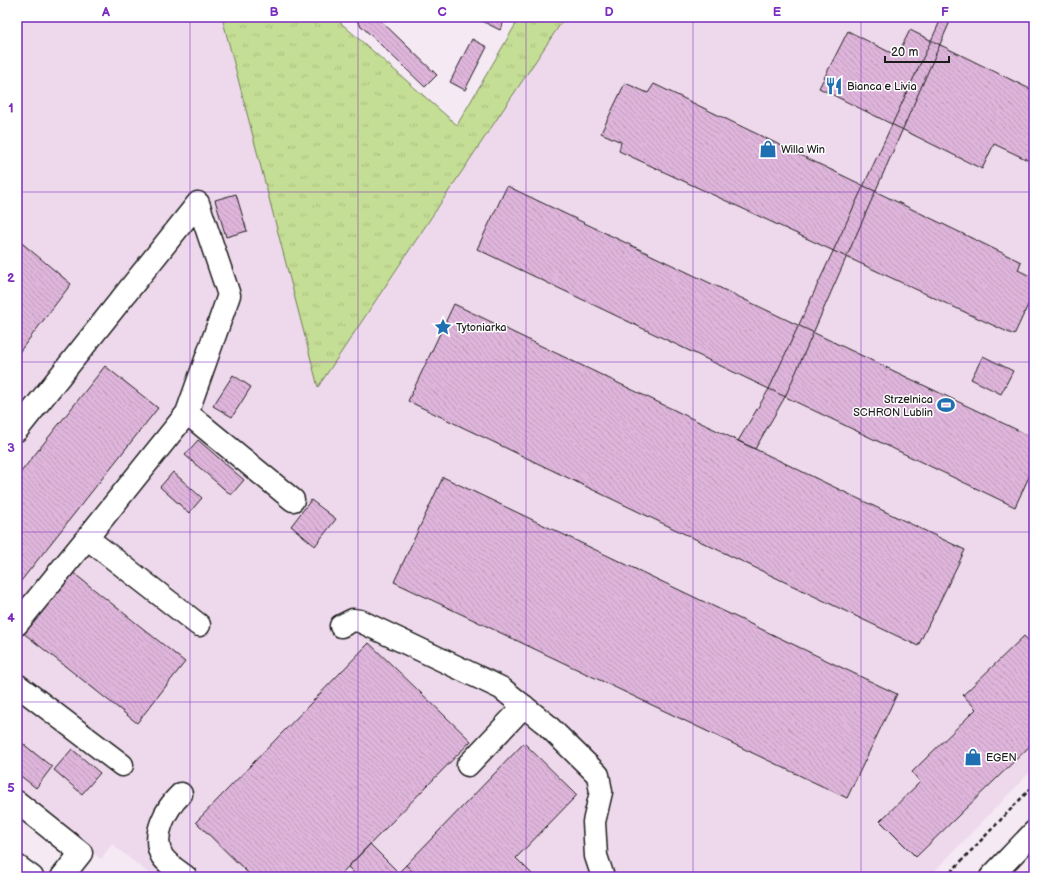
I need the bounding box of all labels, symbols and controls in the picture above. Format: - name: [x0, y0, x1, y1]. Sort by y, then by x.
- text: A: [101, 4, 110, 20]
- text: B: [269, 4, 279, 20]
- text: C: [437, 4, 447, 20]
- text: D: [604, 4, 614, 20]
- text: E: [773, 4, 782, 20]
- text: F: [941, 4, 949, 20]
- scale bar: [885, 38, 949, 64]
- text: 20 m: [891, 45, 918, 60]
- restaurant icon: Bianca e Livia: [824, 76, 844, 96]
- place label: Bianca e Livia: [847, 80, 917, 93]
- text: 1: [8, 100, 14, 116]
- shop icon: Willa Win: [758, 139, 778, 159]
- place label: Willa Win: [781, 143, 825, 156]
- text: 2: [7, 270, 15, 286]
- place icon: Tytoniarka: [433, 317, 453, 337]
- place label: Tytoniarka: [456, 321, 506, 334]
- place label: Strzelnica SCHRON Lublin: [853, 393, 933, 419]
- sports icon: Strzelnica SCHRON Lublin: [936, 395, 956, 415]
- text: 3: [7, 440, 15, 456]
- text: 4: [7, 610, 15, 626]
- shop icon: EGEN: [963, 747, 983, 767]
- place label: EGEN: [986, 751, 1017, 764]
- text: 5: [7, 780, 15, 796]

